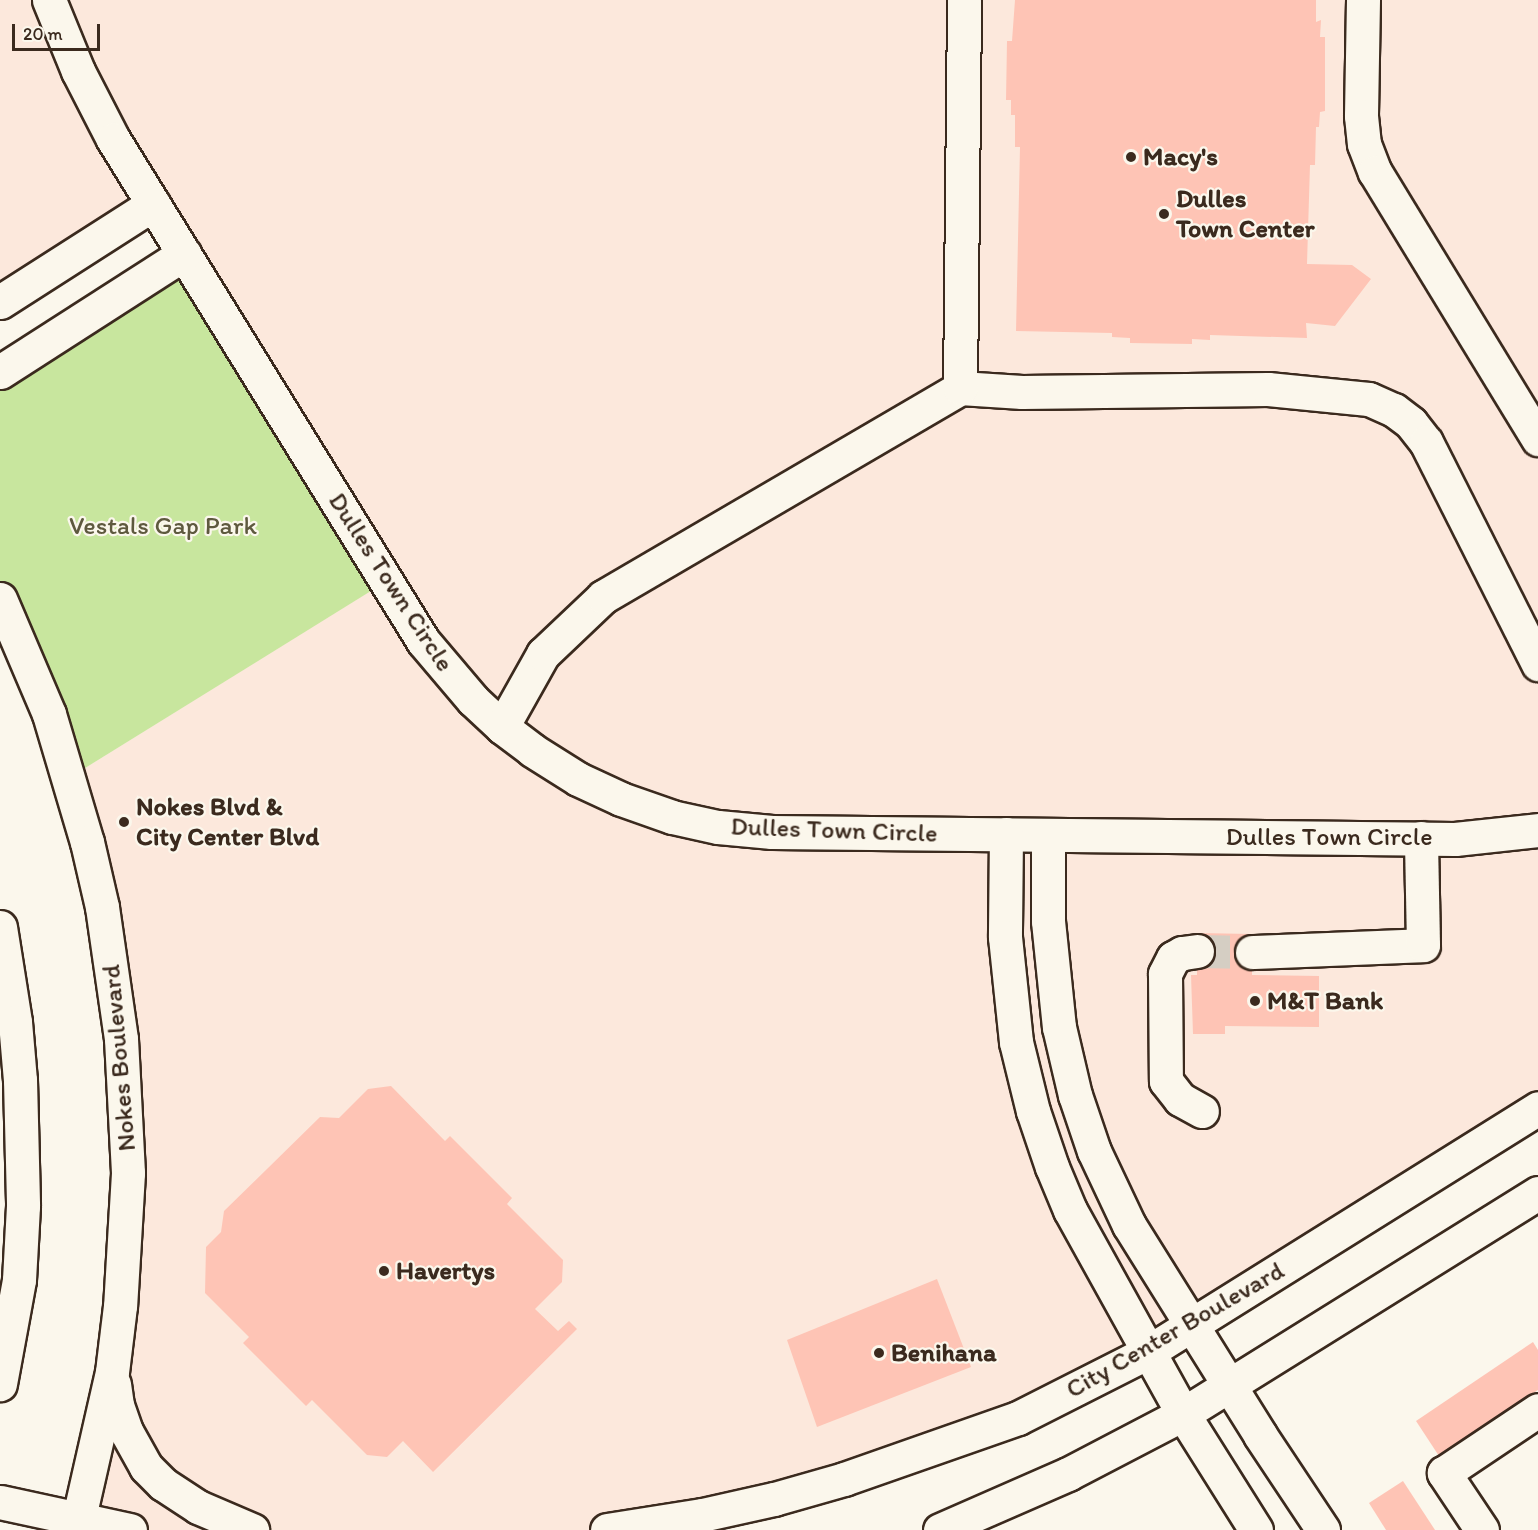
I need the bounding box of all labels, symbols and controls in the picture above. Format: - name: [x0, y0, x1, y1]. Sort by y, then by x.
- scale bar: [15, 12, 104, 50]
- text: 20 m: [23, 23, 63, 45]
- place label: Macy's: [1143, 141, 1218, 173]
- marker: Macy's: [1124, 150, 1138, 164]
- place label: Dulles Town Center: [1176, 183, 1315, 244]
- marker: Dulles Town Center: [1157, 207, 1171, 221]
- street label: Dulles Town Circle: [322, 488, 460, 676]
- park label: Vestals Gap Park: [69, 510, 257, 542]
- place label: Nokes Blvd & City Center Blvd: [136, 791, 320, 852]
- street label: Dulles Town Circle: [731, 811, 937, 849]
- marker: Nokes Blvd & City Center Blvd: [117, 815, 131, 829]
- street label: Dulles Town Circle: [1227, 821, 1431, 853]
- street label: Nokes Boulevard: [95, 963, 143, 1153]
- place label: M&T Bank: [1267, 985, 1383, 1017]
- marker: M&T Bank: [1248, 994, 1262, 1008]
- place label: Havertys: [396, 1255, 495, 1287]
- street label: City Center Boulevard: [1060, 1255, 1290, 1405]
- marker: Havertys: [377, 1264, 391, 1278]
- place label: Benihana: [891, 1337, 997, 1369]
- marker: Benihana: [872, 1346, 886, 1360]

